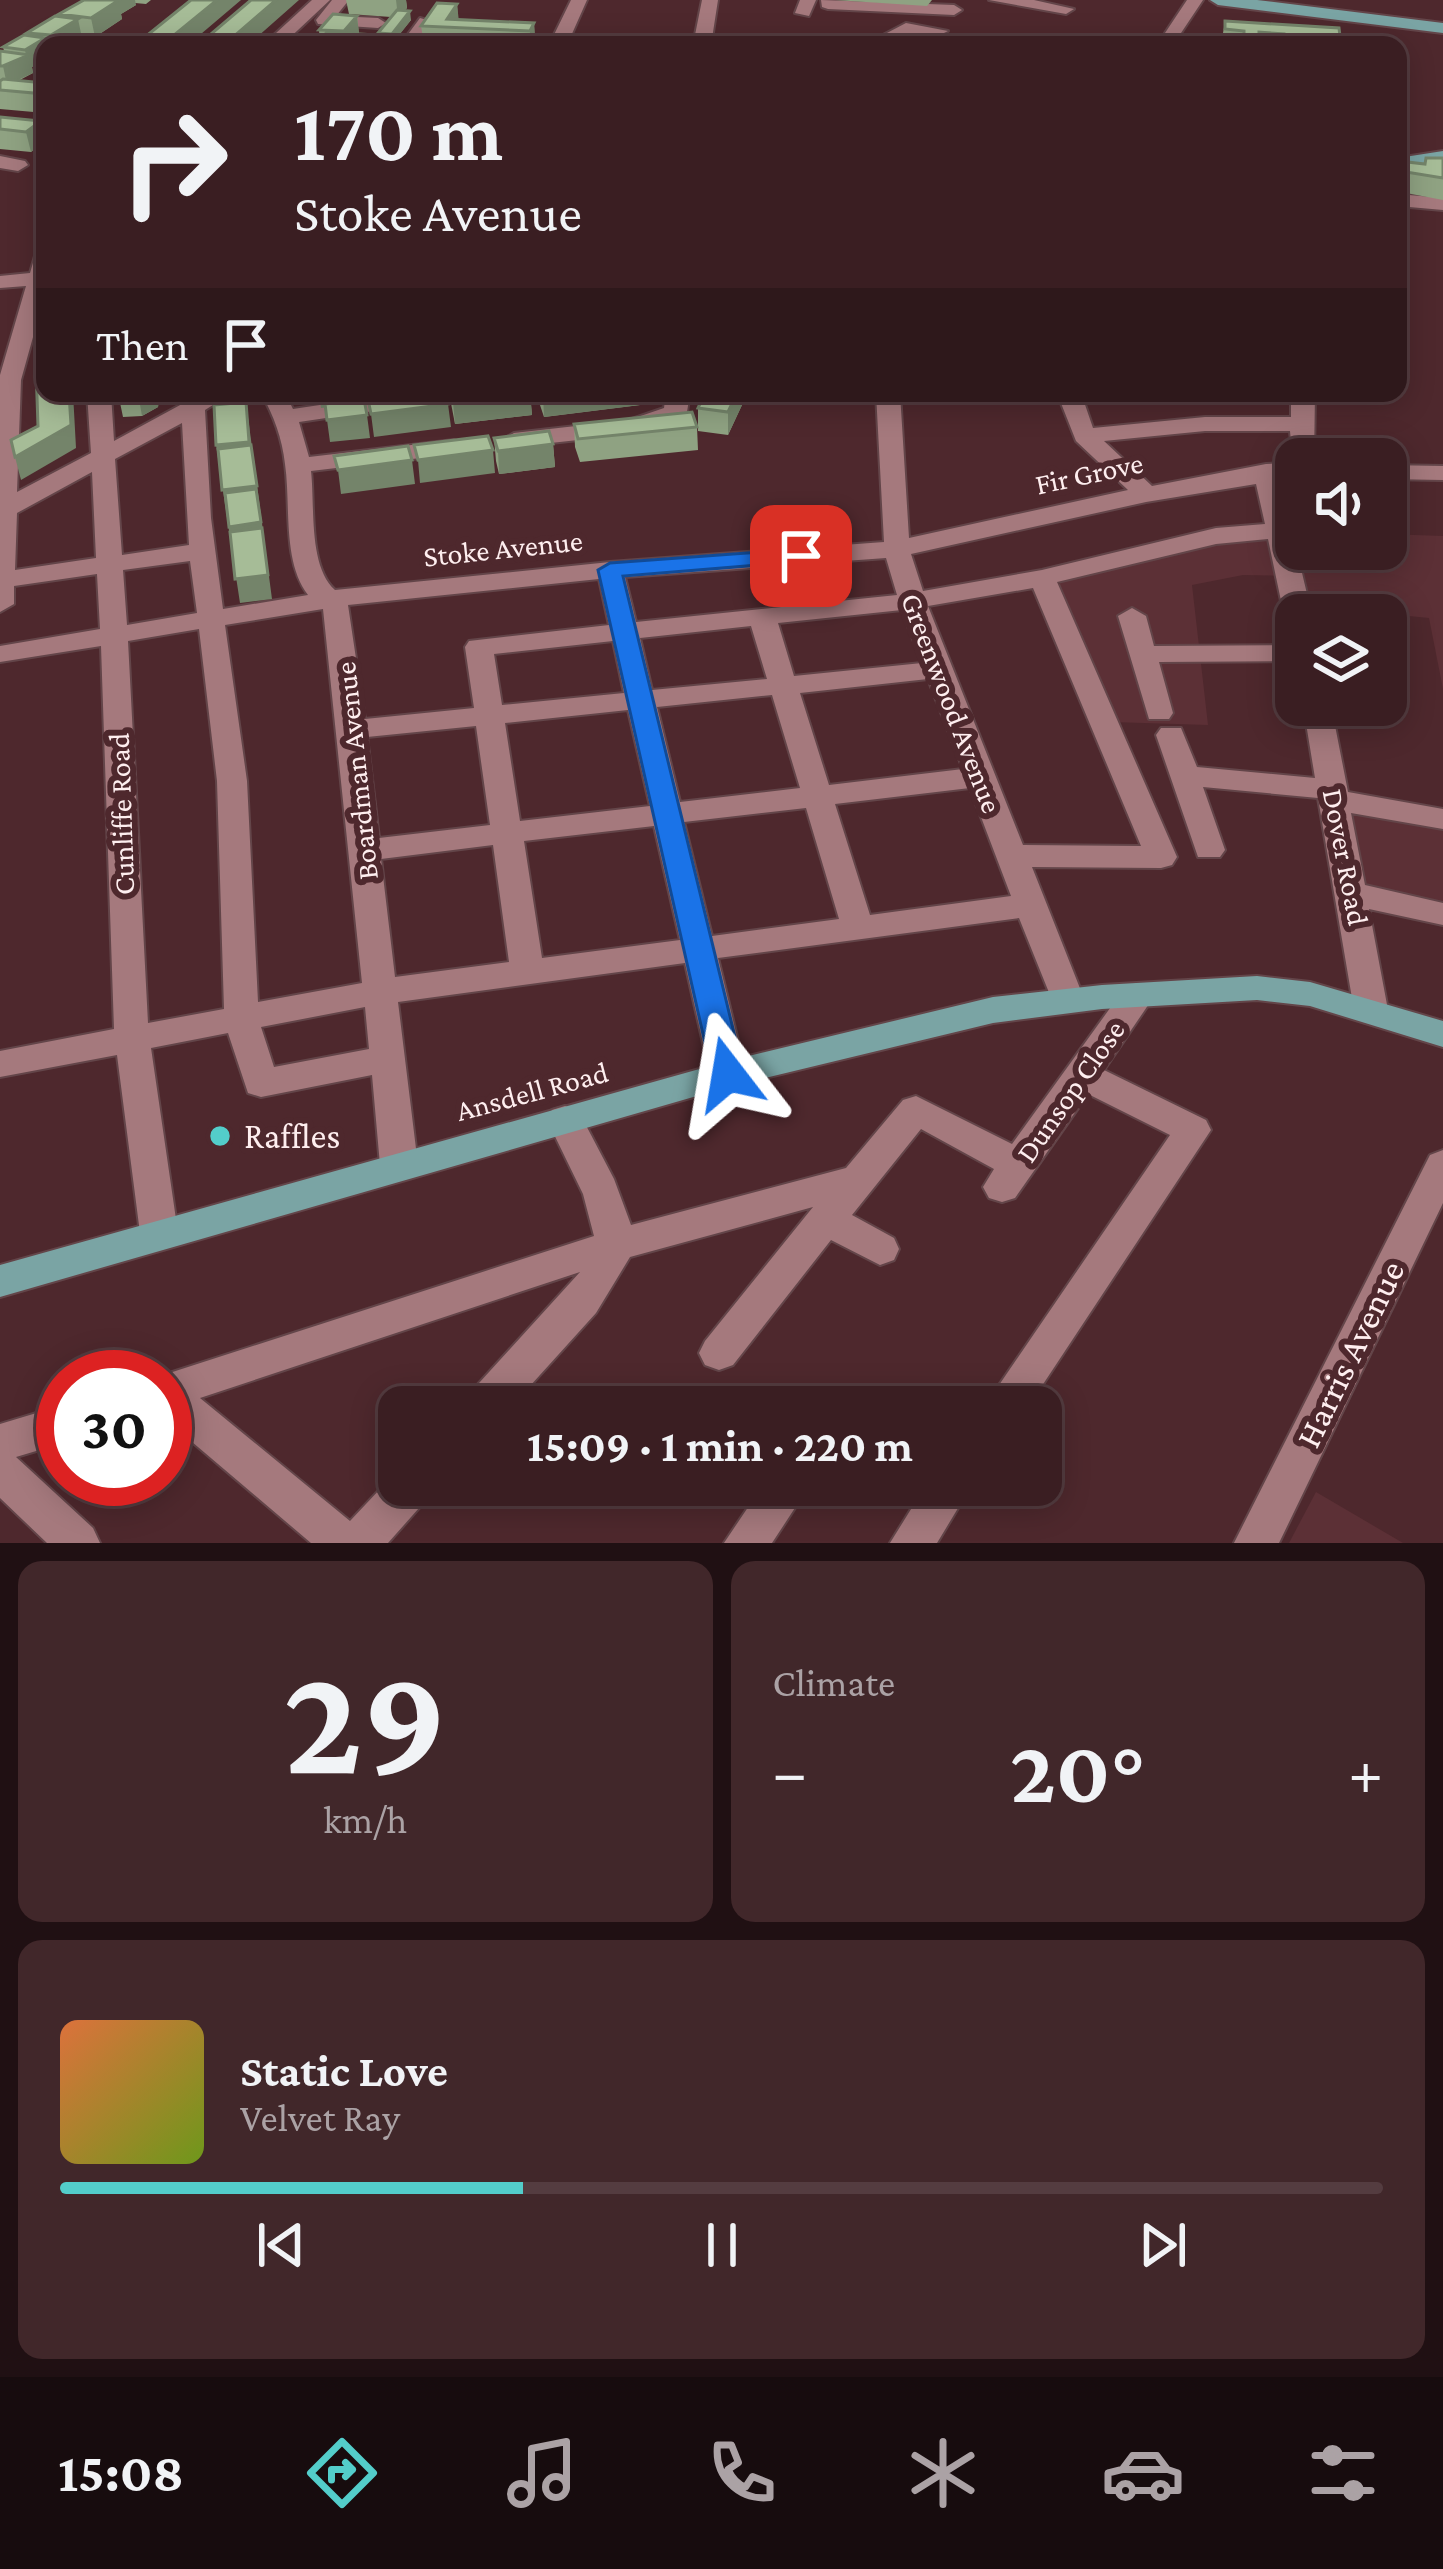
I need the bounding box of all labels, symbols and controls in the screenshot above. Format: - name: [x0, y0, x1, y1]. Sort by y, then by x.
- icon: right: [96, 84, 252, 240]
- text: 170 m: [294, 85, 503, 178]
- text: Stoke Avenue: [294, 183, 582, 243]
- icon: arrive: [213, 312, 279, 378]
- text: Then: [96, 320, 189, 370]
- map controls: [1275, 438, 1407, 726]
- button: sound: [1275, 438, 1407, 570]
- street label: Fir Grove: [1032, 445, 1146, 501]
- pin: [750, 505, 852, 607]
- street label: Stoke Avenue: [422, 523, 584, 573]
- icon: arrive: [768, 523, 834, 589]
- street label: Greenwood Avenue: [895, 588, 1009, 818]
- button: layers: [1275, 594, 1407, 726]
- street label: Boardman Avenue: [328, 660, 384, 882]
- street label: Cunliffe Road: [102, 732, 140, 896]
- street label: Dover Road: [1317, 786, 1375, 928]
- position arrow: [665, 1011, 791, 1137]
- street label: Dunsop Close: [1009, 1014, 1132, 1169]
- street label: Ansdell Road: [452, 1055, 612, 1127]
- place label: Raffles: [244, 1116, 341, 1156]
- marker: Raffles: [207, 1123, 233, 1149]
- street label: Harris Avenue: [1288, 1254, 1412, 1454]
- speed limit sign: 30: [36, 1350, 192, 1506]
- text: 15:09 · 1 min · 220 m: [527, 1421, 913, 1471]
- text: 29: [283, 1633, 447, 1807]
- text: Climate: [773, 1661, 895, 1704]
- text: 20°: [1010, 1721, 1146, 1821]
- text: −: [773, 1735, 807, 1808]
- text: +: [1348, 1735, 1383, 1808]
- text: km/h: [323, 1798, 407, 1841]
- text: Static Love: [240, 2046, 448, 2096]
- text: Velvet Ray: [240, 2096, 400, 2139]
- icon: previous: [248, 2212, 314, 2278]
- icon: pause: [689, 2212, 755, 2278]
- icon: next: [1130, 2212, 1196, 2278]
- icon: directions: [300, 2431, 384, 2515]
- icon: music: [500, 2431, 584, 2515]
- icon: phone: [700, 2431, 784, 2515]
- icon: climate: [901, 2431, 985, 2515]
- icon: car: [1101, 2431, 1185, 2515]
- icon: filters: [1301, 2431, 1385, 2515]
- text: 15:08: [58, 2443, 184, 2503]

